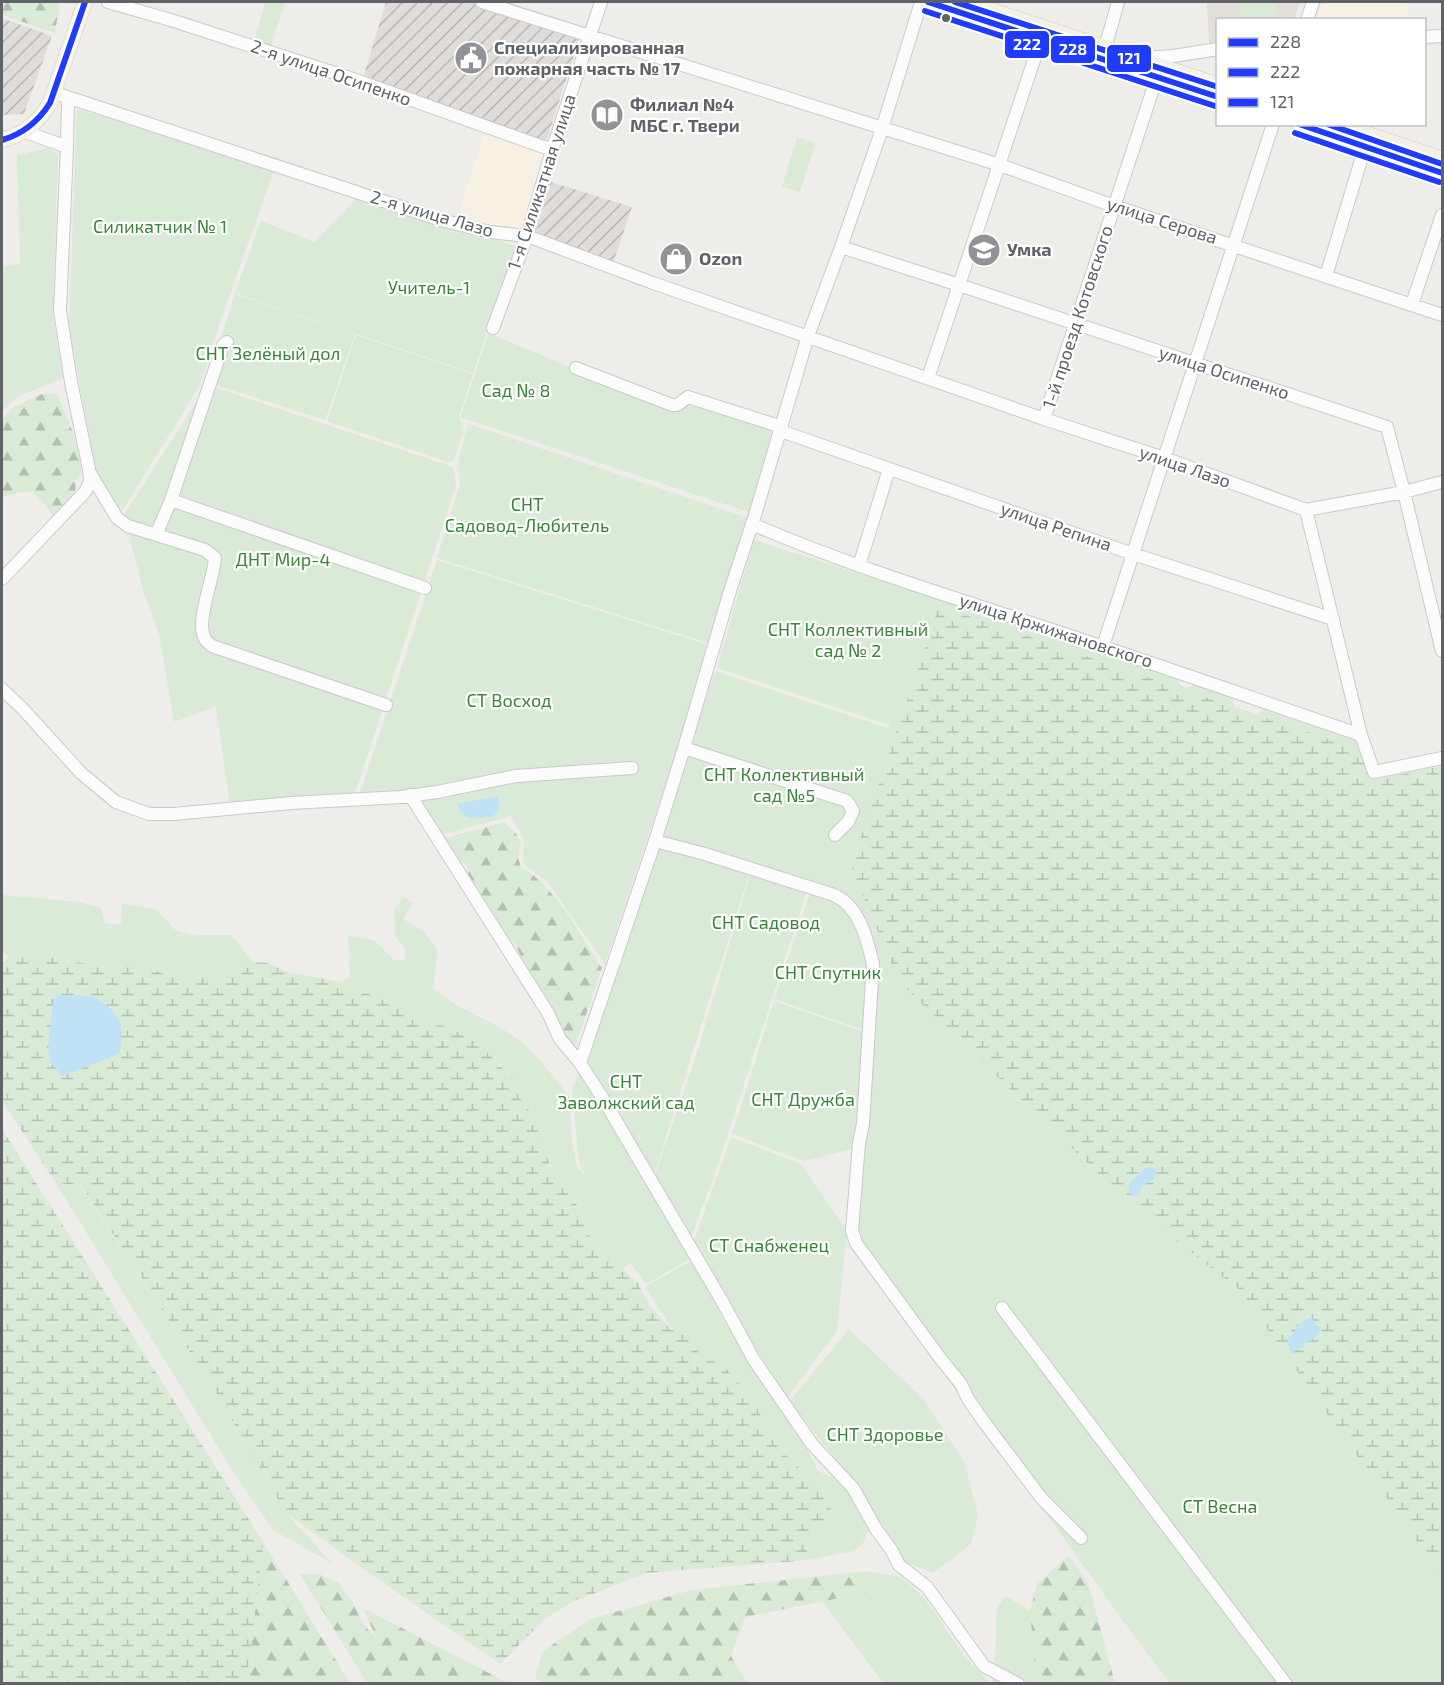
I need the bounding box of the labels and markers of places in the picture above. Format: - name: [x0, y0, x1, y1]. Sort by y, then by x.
- unlabelled marker: [940, 12, 952, 24]
- place label: Специализированная пожарная часть № 17: [494, 36, 684, 79]
- public building icon: Специализированная пожарная часть № 17: [453, 40, 489, 76]
- place label: Филиал №4 МБС г. Твери: [630, 93, 740, 136]
- library icon: Филиал №4 МБС г. Твери: [589, 97, 625, 133]
- school or university icon: Умка: [966, 232, 1002, 268]
- place label: Умка: [1007, 238, 1052, 260]
- shop icon: Ozon: [658, 241, 694, 277]
- place label: Ozon: [699, 247, 742, 269]

